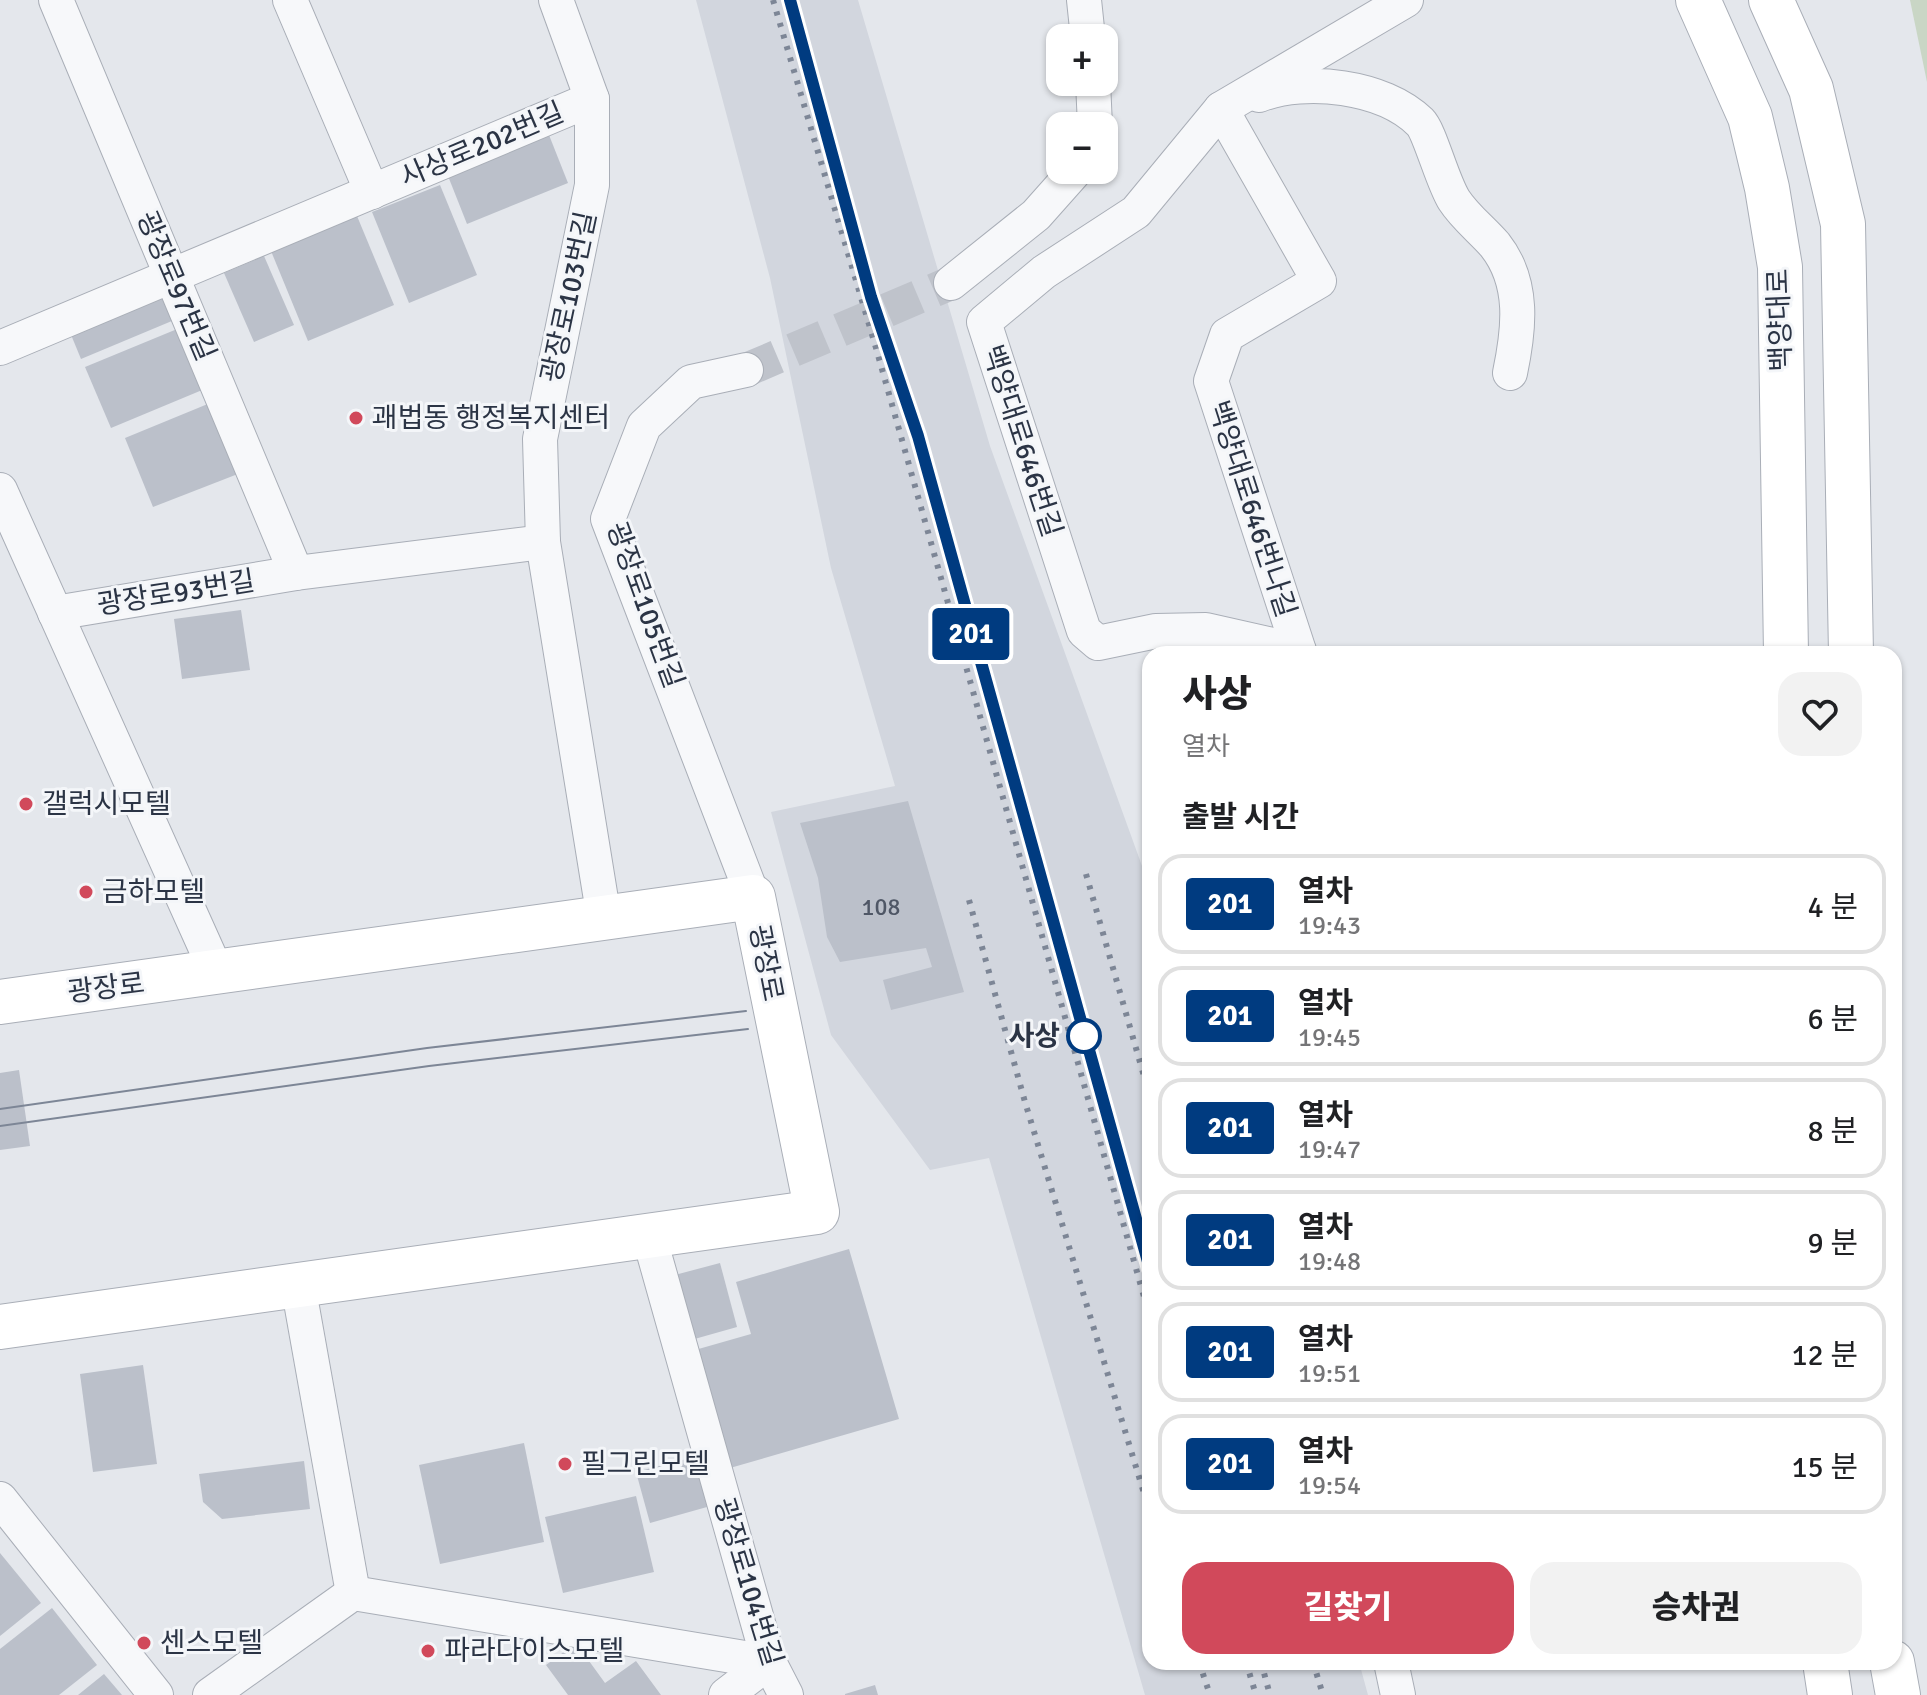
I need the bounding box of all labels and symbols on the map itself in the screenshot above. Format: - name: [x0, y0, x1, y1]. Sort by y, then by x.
- street label: 사상로202번길: [395, 95, 569, 195]
- street label: 광장로97번길: [129, 206, 223, 366]
- street label: 광장로103번길: [534, 208, 604, 386]
- street label: 백양대로: [1761, 268, 1799, 372]
- street label: 백양대로646번길: [975, 341, 1069, 541]
- street label: 백양대로646번나길: [1201, 396, 1303, 622]
- place label: 괘법동 행정복지센터: [372, 401, 610, 435]
- marker: 괘법동 행정복지센터: [347, 409, 365, 427]
- street label: 광장로105번길: [599, 517, 691, 693]
- street label: 광장로93번길: [95, 564, 257, 622]
- line badge: 201: [925, 608, 1017, 660]
- place label: 갤럭시모텔: [42, 787, 171, 821]
- marker: 갤럭시모텔: [17, 795, 35, 813]
- place label: 금하모텔: [102, 875, 205, 909]
- marker: 금하모텔: [77, 883, 95, 901]
- house number: 108: [862, 892, 900, 922]
- street label: 광장로: [742, 922, 790, 1004]
- street label: 광장로: [66, 966, 146, 1010]
- place label: 사상: [1008, 1019, 1060, 1053]
- marker: 사상: [1067, 1019, 1101, 1053]
- place label: 필그린모텔: [581, 1447, 710, 1481]
- marker: 필그린모텔: [556, 1455, 574, 1473]
- street label: 광장로104번길: [706, 1494, 790, 1670]
- place label: 센스모텔: [160, 1626, 263, 1660]
- marker: 센스모텔: [135, 1634, 153, 1652]
- place label: 파라다이스모텔: [444, 1634, 624, 1668]
- marker: 파라다이스모텔: [419, 1642, 437, 1660]

